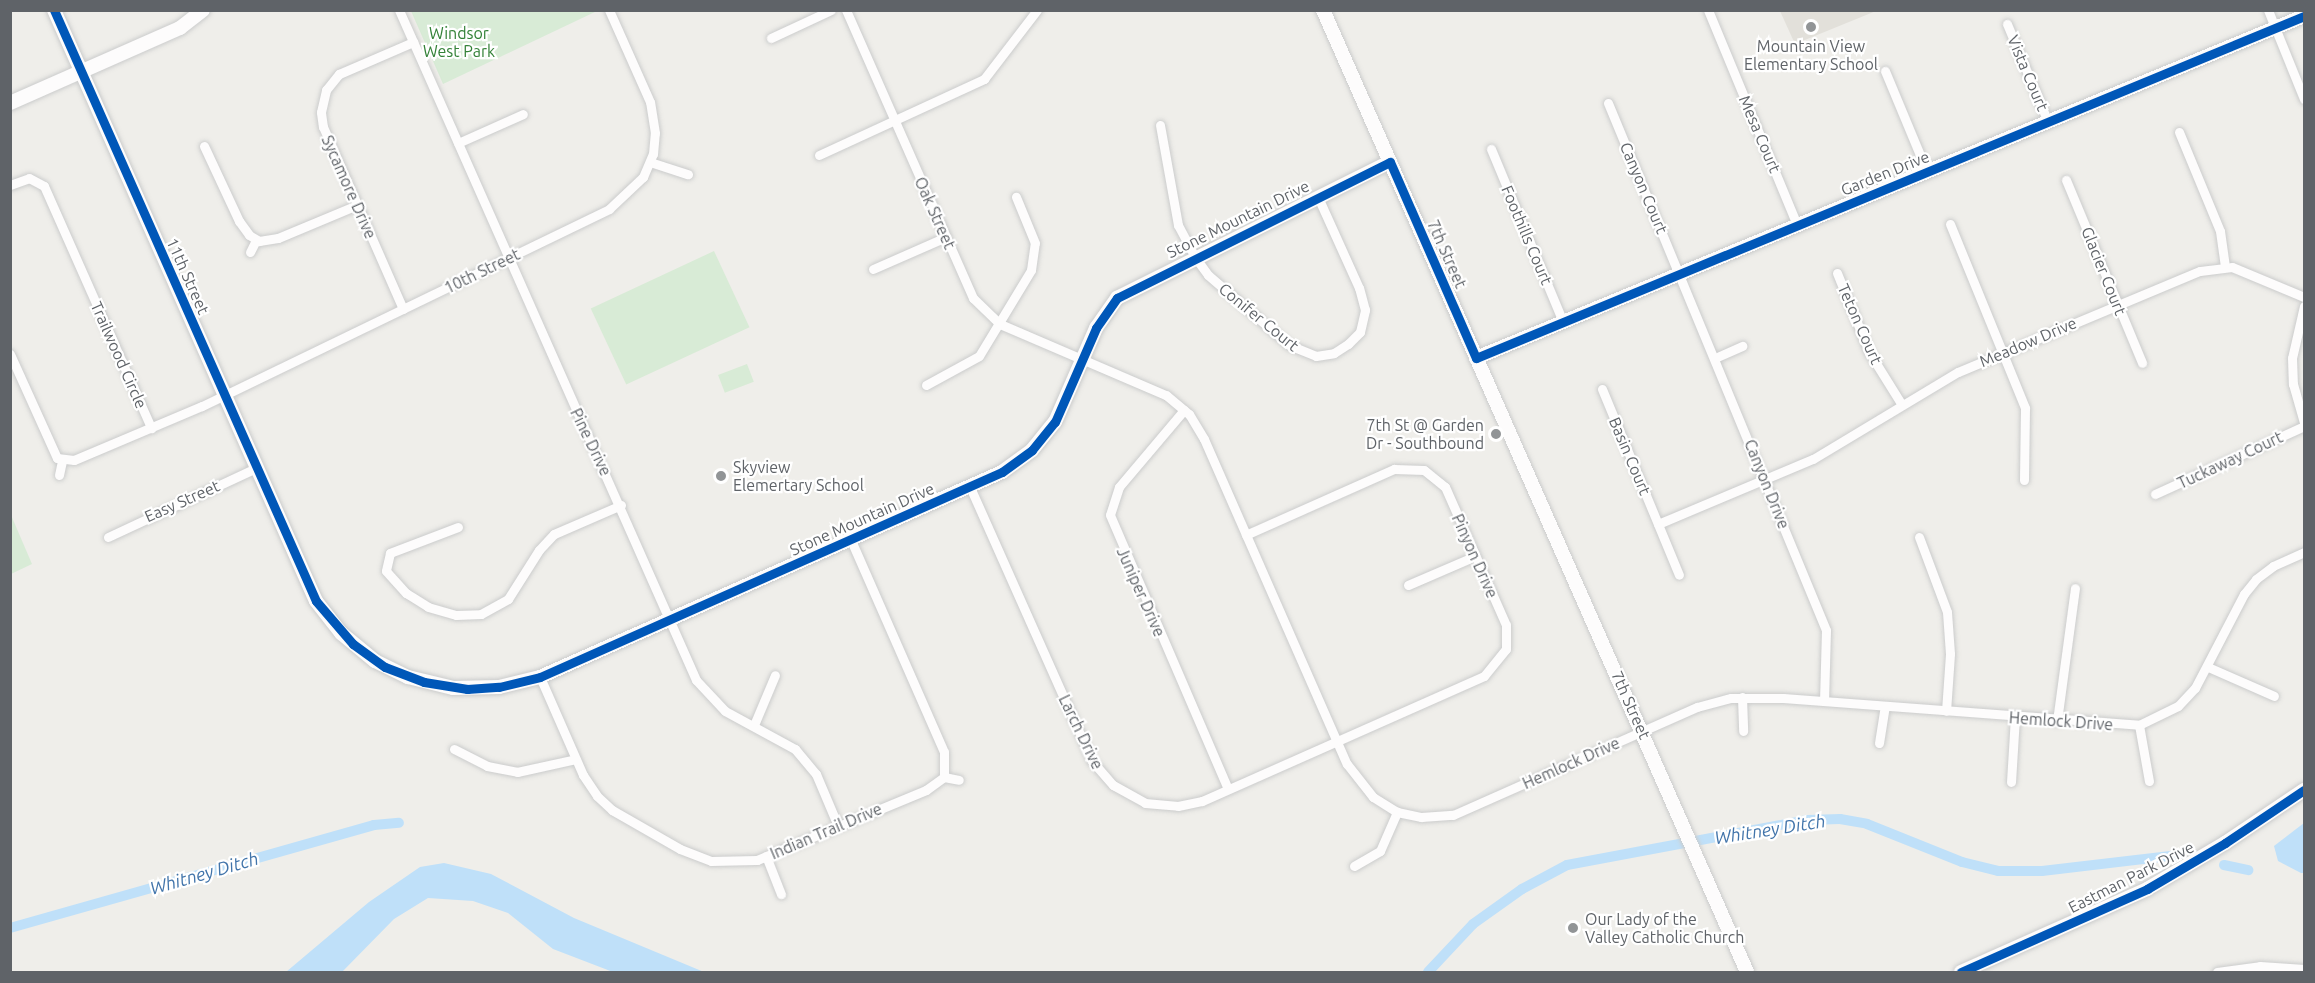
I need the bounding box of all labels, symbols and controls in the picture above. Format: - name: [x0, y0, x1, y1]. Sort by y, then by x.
- marker: Mountain View Elementary School: [1804, 20, 1818, 34]
- park label: Windsor West Park: [423, 23, 495, 61]
- street label: Vista Court: [2003, 32, 2053, 114]
- place label: Mountain View Elementary School: [1744, 36, 1878, 74]
- street label: Mesa Court: [1735, 92, 1785, 176]
- street label: Sycamore Drive: [318, 132, 380, 242]
- street label: Canyon Court: [1616, 139, 1672, 237]
- street label: Garden Drive: [1838, 147, 1932, 199]
- street label: Oak Street: [911, 174, 959, 252]
- street label: Stone Mountain Drive: [1164, 176, 1312, 262]
- street label: Foothills Court: [1497, 182, 1557, 288]
- street label: 7th Street: [1423, 217, 1471, 291]
- street label: Glacier Court: [2078, 224, 2130, 318]
- street label: 11th Street: [163, 235, 213, 317]
- street label: 10th Street: [441, 244, 523, 298]
- street label: Conifer Court: [1215, 279, 1303, 355]
- street label: Teton Court: [1834, 281, 1886, 367]
- street label: Trailwood Circle: [87, 299, 151, 411]
- street label: Meadow Drive: [1977, 313, 2079, 371]
- street label: Pine Drive: [566, 405, 616, 479]
- street label: Basin Court: [1605, 414, 1655, 498]
- place label: 7th St @ Garden Dr - Southbound: [1366, 415, 1484, 453]
- marker: 7th St @ Garden Dr - Southbound: [1489, 427, 1503, 441]
- street label: Tuckaway Court: [2174, 427, 2286, 493]
- street label: Canyon Drive: [1740, 436, 1794, 532]
- place label: Skyview Elemertary School: [733, 457, 864, 495]
- marker: Skyview Elemertary School: [714, 469, 728, 483]
- street label: Easy Street: [141, 476, 223, 526]
- street label: Stone Mountain Drive: [787, 478, 937, 560]
- street label: Pinyon Drive: [1448, 511, 1502, 601]
- street label: Juniper Drive: [1113, 544, 1169, 640]
- street label: 7th Street: [1607, 668, 1655, 742]
- street label: Larch Drive: [1055, 692, 1107, 772]
- street label: Hemlock Drive: [2008, 708, 2114, 734]
- street label: Hemlock Drive: [1519, 733, 1623, 793]
- street label: Indian Trail Drive: [767, 799, 885, 863]
- water label: Whitney Ditch: [1713, 810, 1827, 848]
- street label: Eastman Park Drive: [2065, 837, 2197, 917]
- water label: Whitney Ditch: [147, 847, 261, 899]
- place label: Our Lady of the Valley Catholic Church: [1585, 909, 1744, 947]
- marker: Our Lady of the Valley Catholic Church: [1566, 921, 1580, 935]

